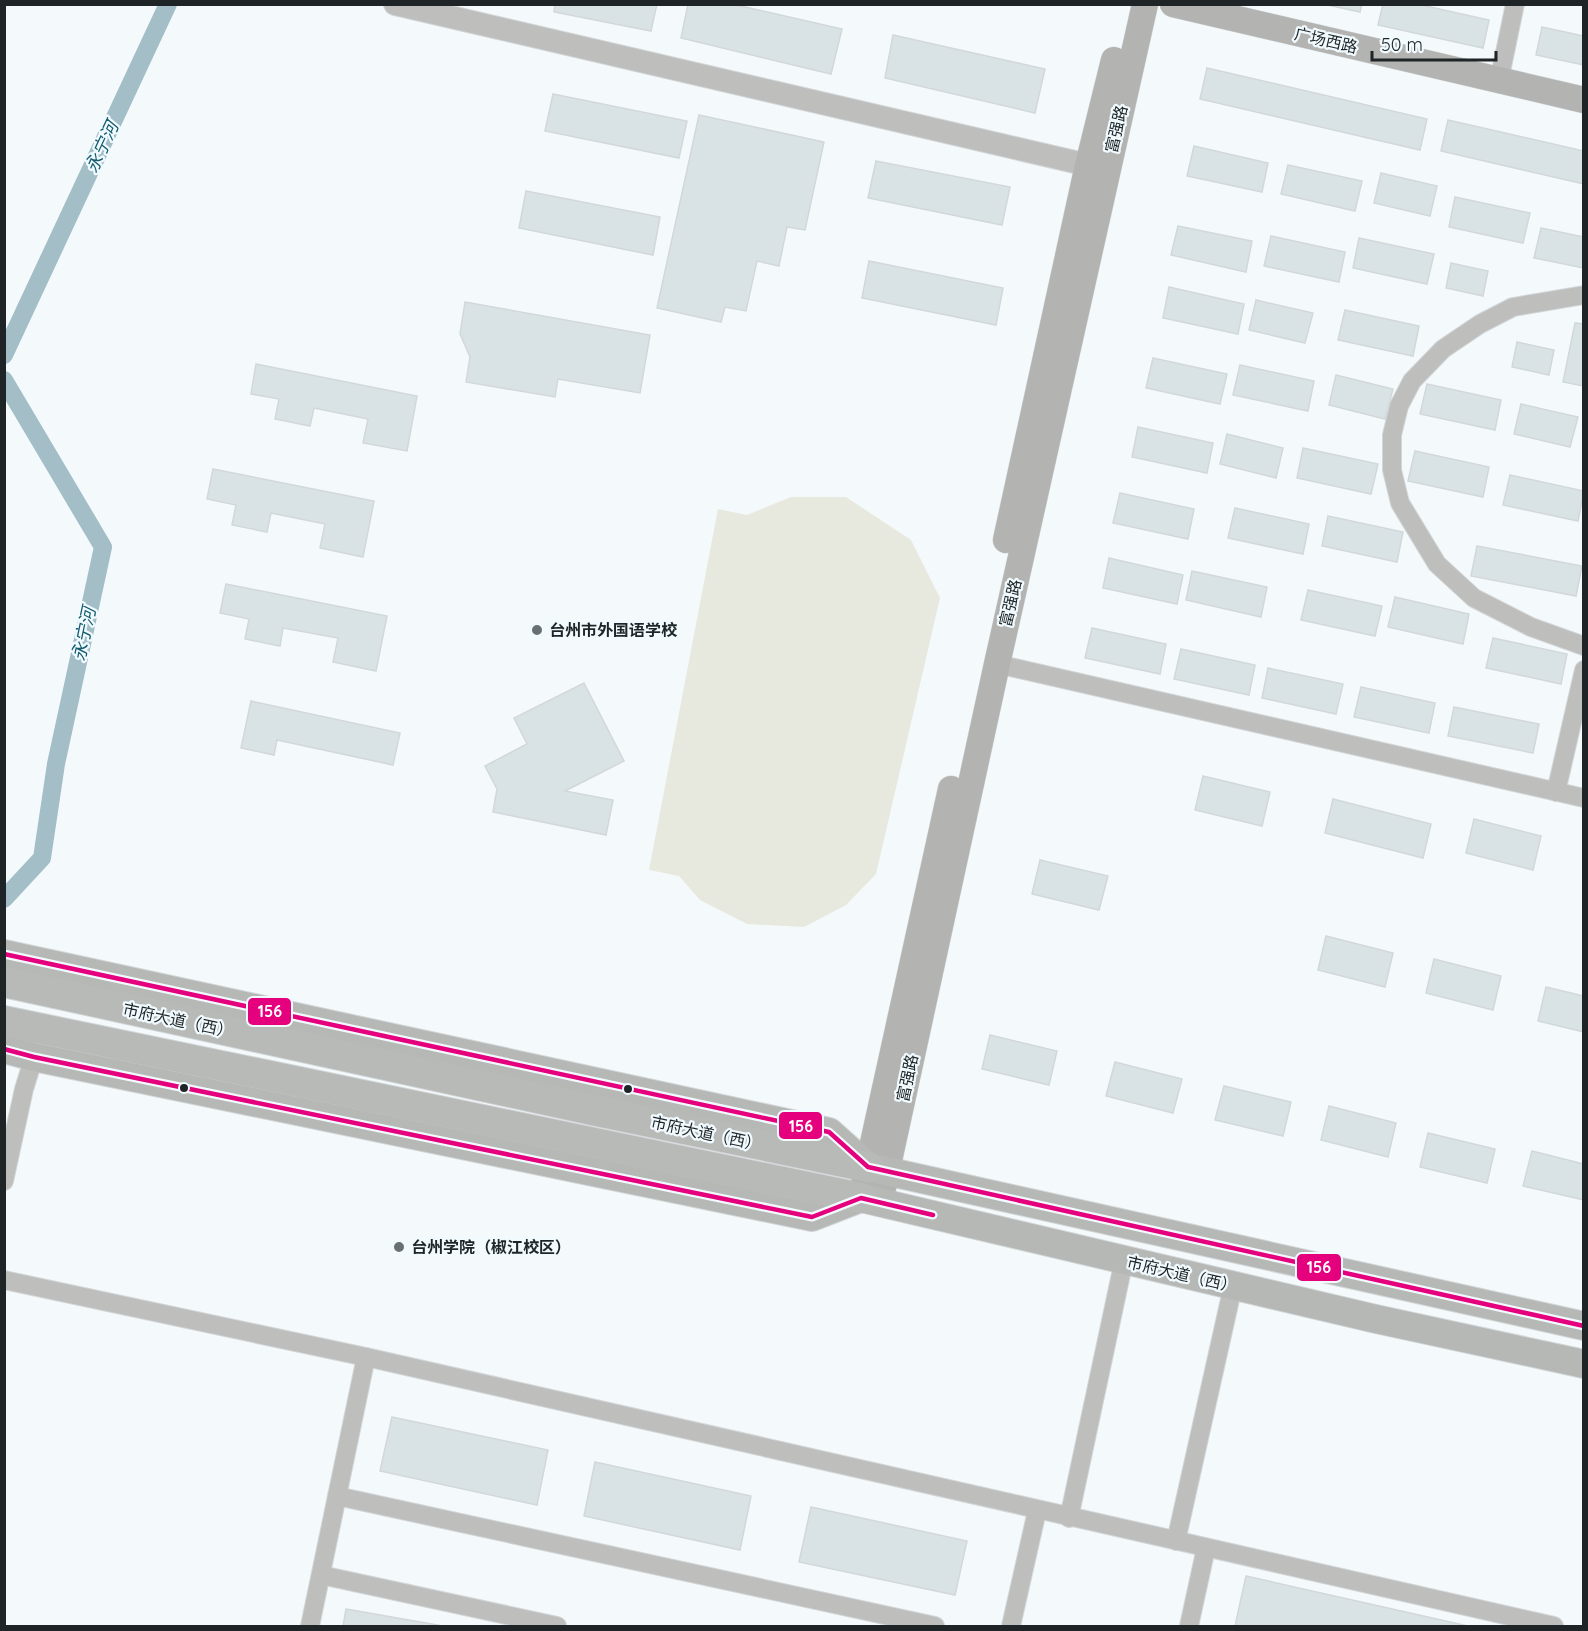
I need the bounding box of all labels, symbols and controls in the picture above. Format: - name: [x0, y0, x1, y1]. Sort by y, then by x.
- street label: 广场西路: [1293, 23, 1359, 57]
- scale bar: [1372, 24, 1496, 62]
- text: 50 m: [1381, 33, 1423, 56]
- street label: 富强路: [1101, 103, 1131, 155]
- water label: 永宁河: [80, 115, 125, 176]
- street label: 富强路: [995, 577, 1025, 629]
- water label: 永宁河: [67, 602, 101, 663]
- place label: 台州市外国语学校: [549, 620, 678, 640]
- marker: 台州市外国语学校: [530, 623, 544, 637]
- line badge: 156: [247, 997, 292, 1026]
- street label: 市府大道（西）: [121, 999, 235, 1041]
- text: 156: [258, 1001, 282, 1021]
- street label: 富强路: [892, 1052, 922, 1104]
- unlabelled marker: [178, 1082, 190, 1094]
- unlabelled marker: [622, 1083, 634, 1095]
- line badge: 156: [778, 1111, 823, 1140]
- street label: 市府大道（西）: [649, 1112, 763, 1154]
- text: 156: [789, 1116, 813, 1136]
- place label: 台州学院（椒江校区）: [411, 1237, 571, 1257]
- marker: 台州学院（椒江校区）: [392, 1240, 406, 1254]
- street label: 市府大道（西）: [1125, 1252, 1239, 1296]
- line badge: 156: [1296, 1253, 1342, 1282]
- text: 156: [1307, 1257, 1331, 1277]

